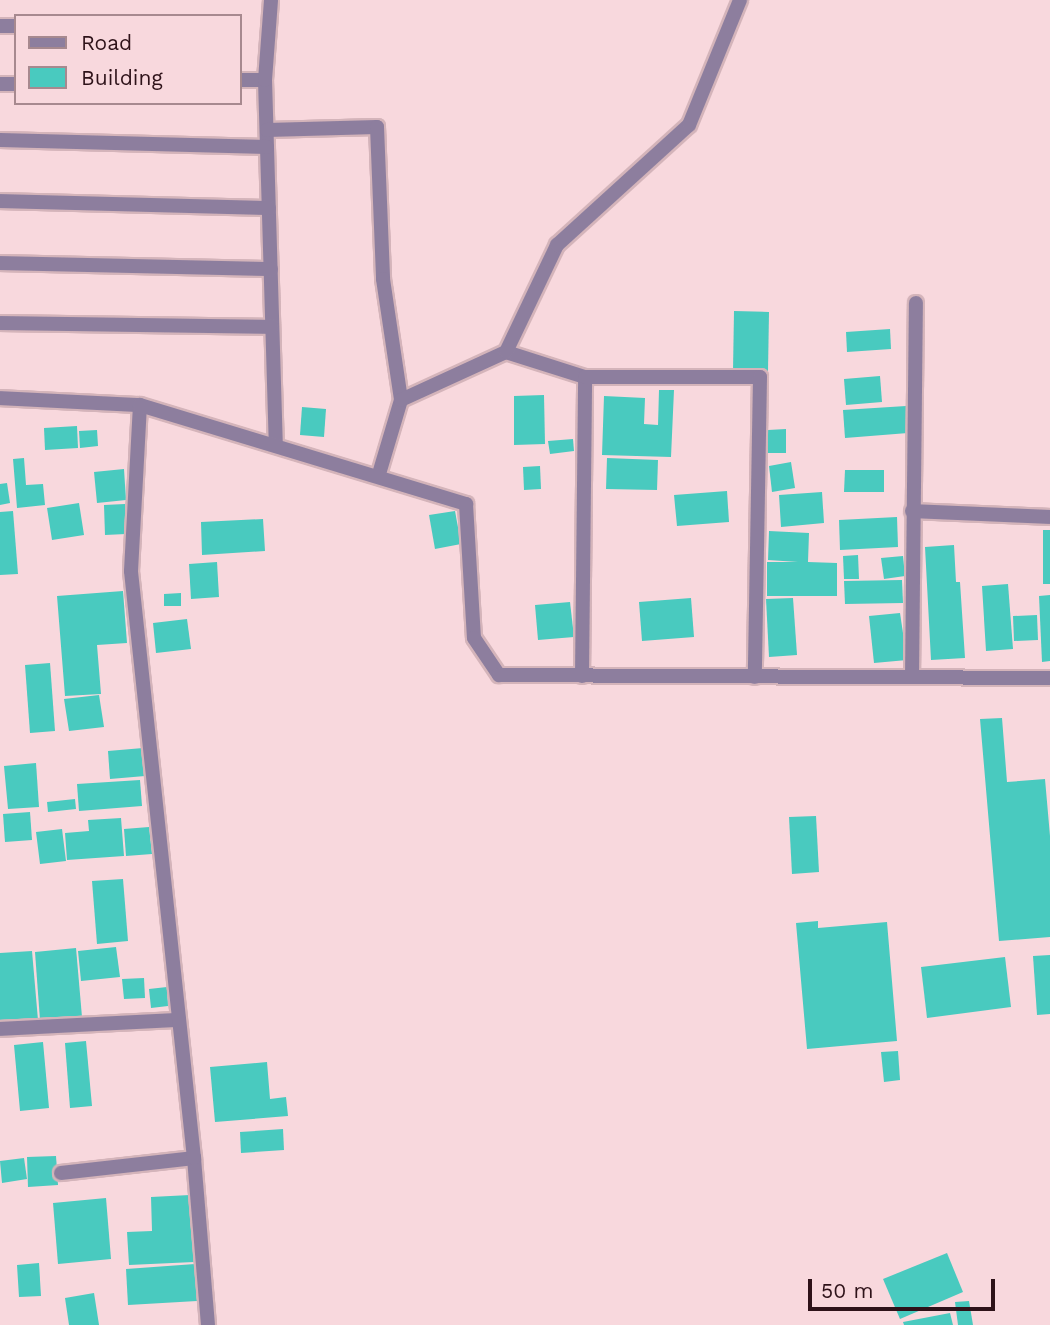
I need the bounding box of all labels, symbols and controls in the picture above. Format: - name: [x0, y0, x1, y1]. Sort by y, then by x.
- legend: [14, 14, 242, 105]
- text: Road: [81, 30, 132, 55]
- text: Building: [81, 65, 163, 90]
- scale bar: [812, 1266, 999, 1310]
- text: 50 m: [821, 1278, 873, 1303]

